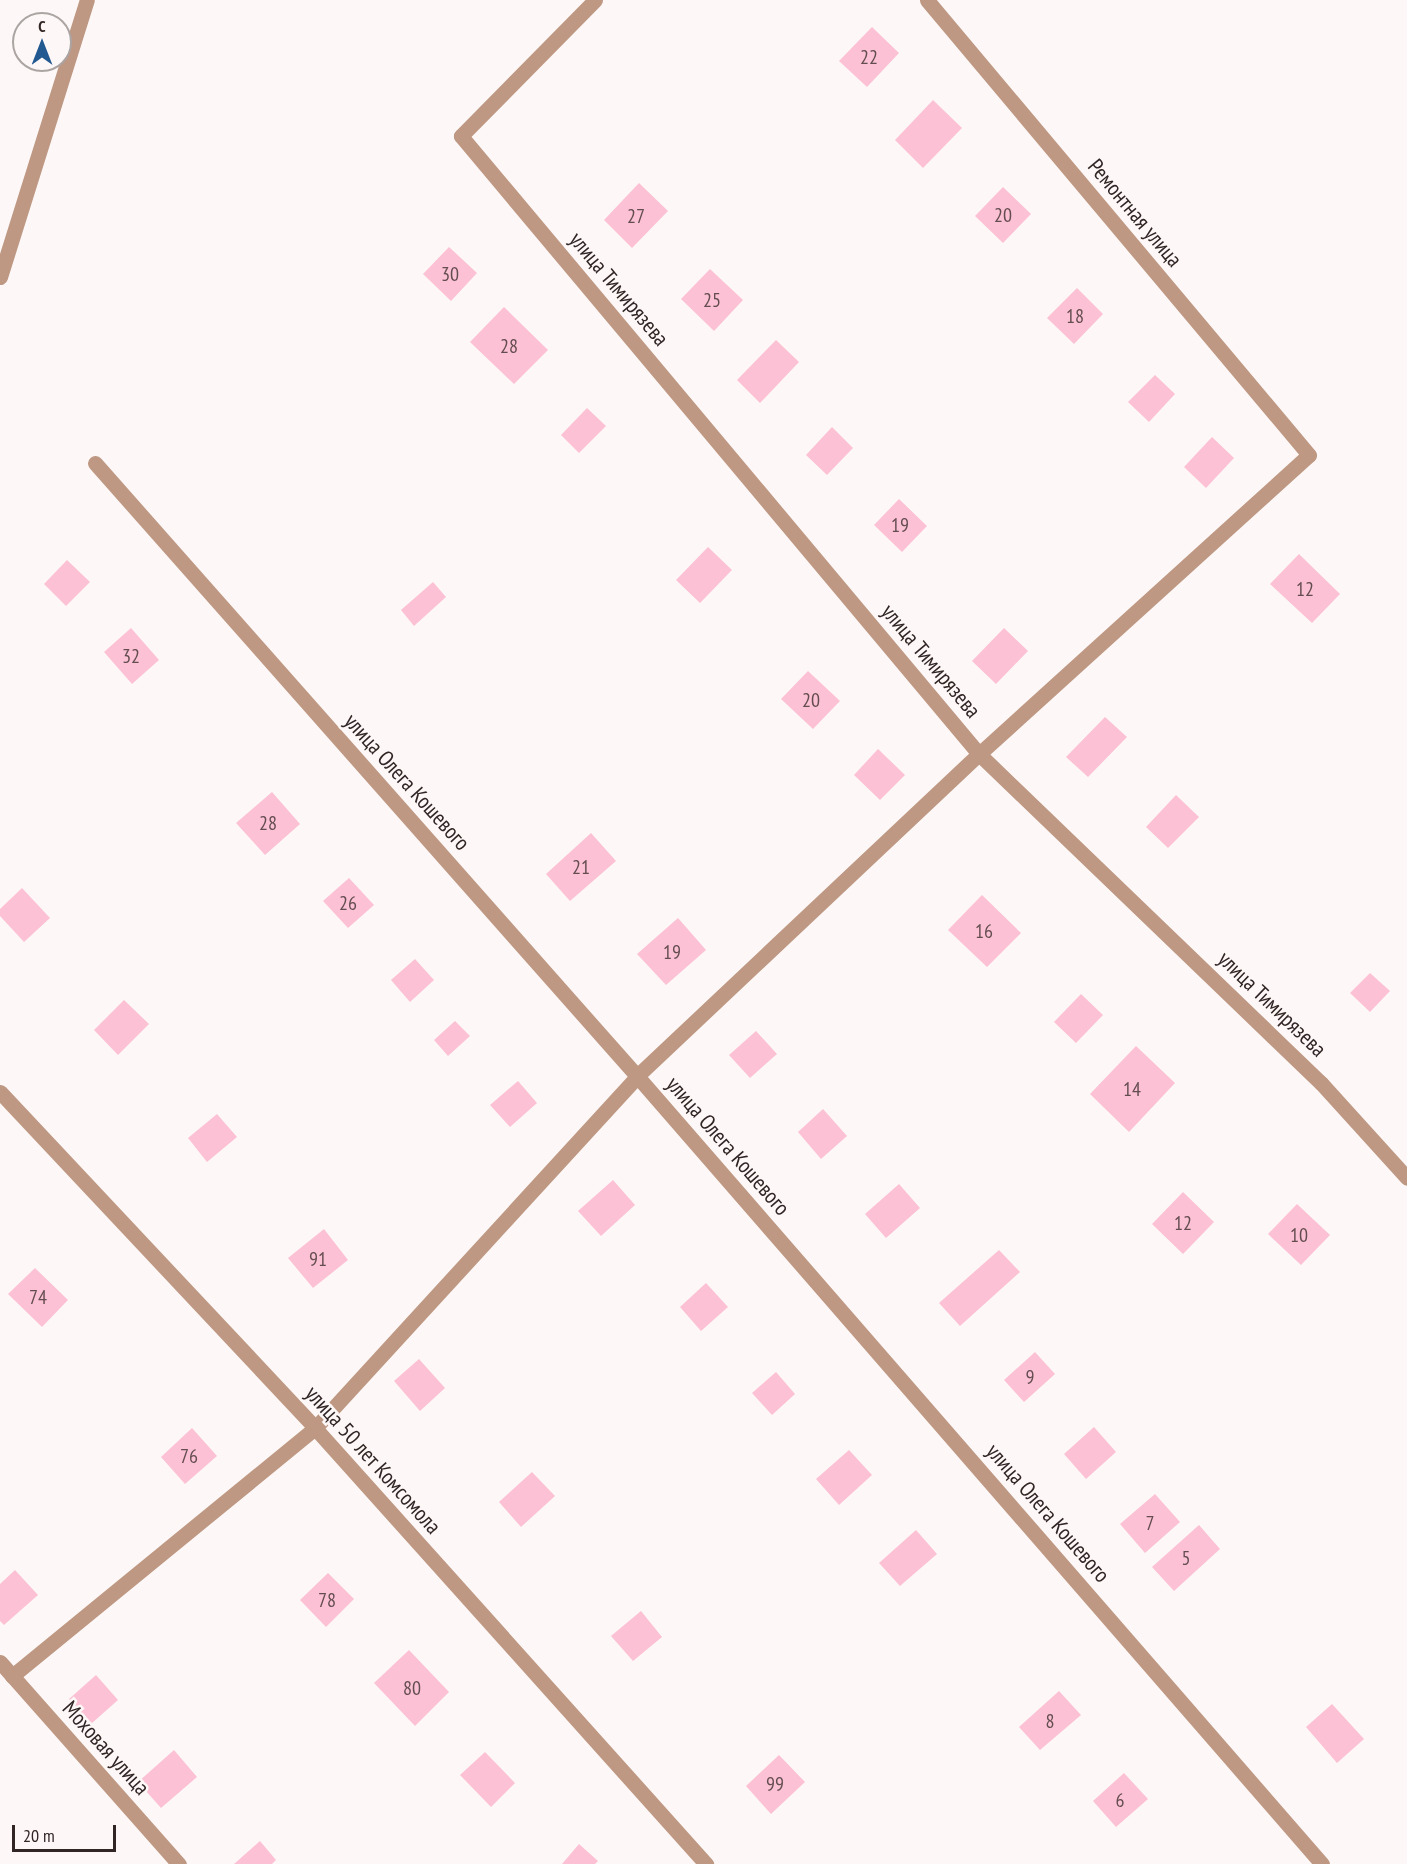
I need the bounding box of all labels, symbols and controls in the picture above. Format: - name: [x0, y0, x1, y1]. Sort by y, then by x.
- north arrow: [12, 12, 72, 72]
- text: С: [38, 16, 46, 36]
- house number: 22: [860, 45, 878, 69]
- street label: Ремонтная улица: [1082, 154, 1188, 272]
- house number: 20: [994, 203, 1012, 227]
- house number: 27: [627, 204, 645, 228]
- street label: улица Тимирязева: [564, 227, 674, 351]
- house number: 30: [441, 262, 459, 286]
- house number: 25: [703, 288, 721, 312]
- house number: 18: [1066, 304, 1084, 328]
- house number: 28: [500, 334, 518, 358]
- house number: 19: [891, 513, 909, 537]
- house number: 12: [1296, 577, 1314, 601]
- street label: улица Тимирязева: [876, 599, 986, 723]
- house number: 32: [122, 644, 140, 668]
- house number: 20: [802, 688, 820, 712]
- street label: улица Олега Кошевого: [339, 708, 475, 856]
- house number: 28: [259, 811, 277, 835]
- house number: 21: [572, 855, 590, 879]
- house number: 26: [339, 891, 357, 915]
- house number: 16: [975, 919, 993, 943]
- house number: 19: [663, 940, 681, 964]
- street label: улица Тимирязева: [1212, 946, 1332, 1062]
- street label: улица Олега Кошевого: [661, 1071, 795, 1221]
- house number: 14: [1123, 1077, 1141, 1101]
- house number: 12: [1174, 1211, 1192, 1235]
- house number: 10: [1290, 1223, 1308, 1247]
- house number: 91: [309, 1247, 327, 1271]
- house number: 74: [29, 1285, 47, 1309]
- house number: 9: [1026, 1365, 1034, 1389]
- street label: улица 50 лет Комсомола: [299, 1380, 447, 1540]
- street label: улица Олега Кошевого: [981, 1438, 1115, 1588]
- house number: 76: [180, 1444, 198, 1468]
- house number: 7: [1146, 1511, 1154, 1535]
- house number: 5: [1182, 1546, 1190, 1570]
- house number: 78: [318, 1588, 336, 1612]
- house number: 80: [403, 1676, 421, 1700]
- street label: Моховая улица: [57, 1696, 155, 1800]
- house number: 8: [1046, 1709, 1054, 1733]
- house number: 99: [766, 1772, 784, 1796]
- house number: 6: [1116, 1788, 1124, 1812]
- scale bar: [15, 1813, 118, 1851]
- text: 20 m: [23, 1824, 55, 1847]

